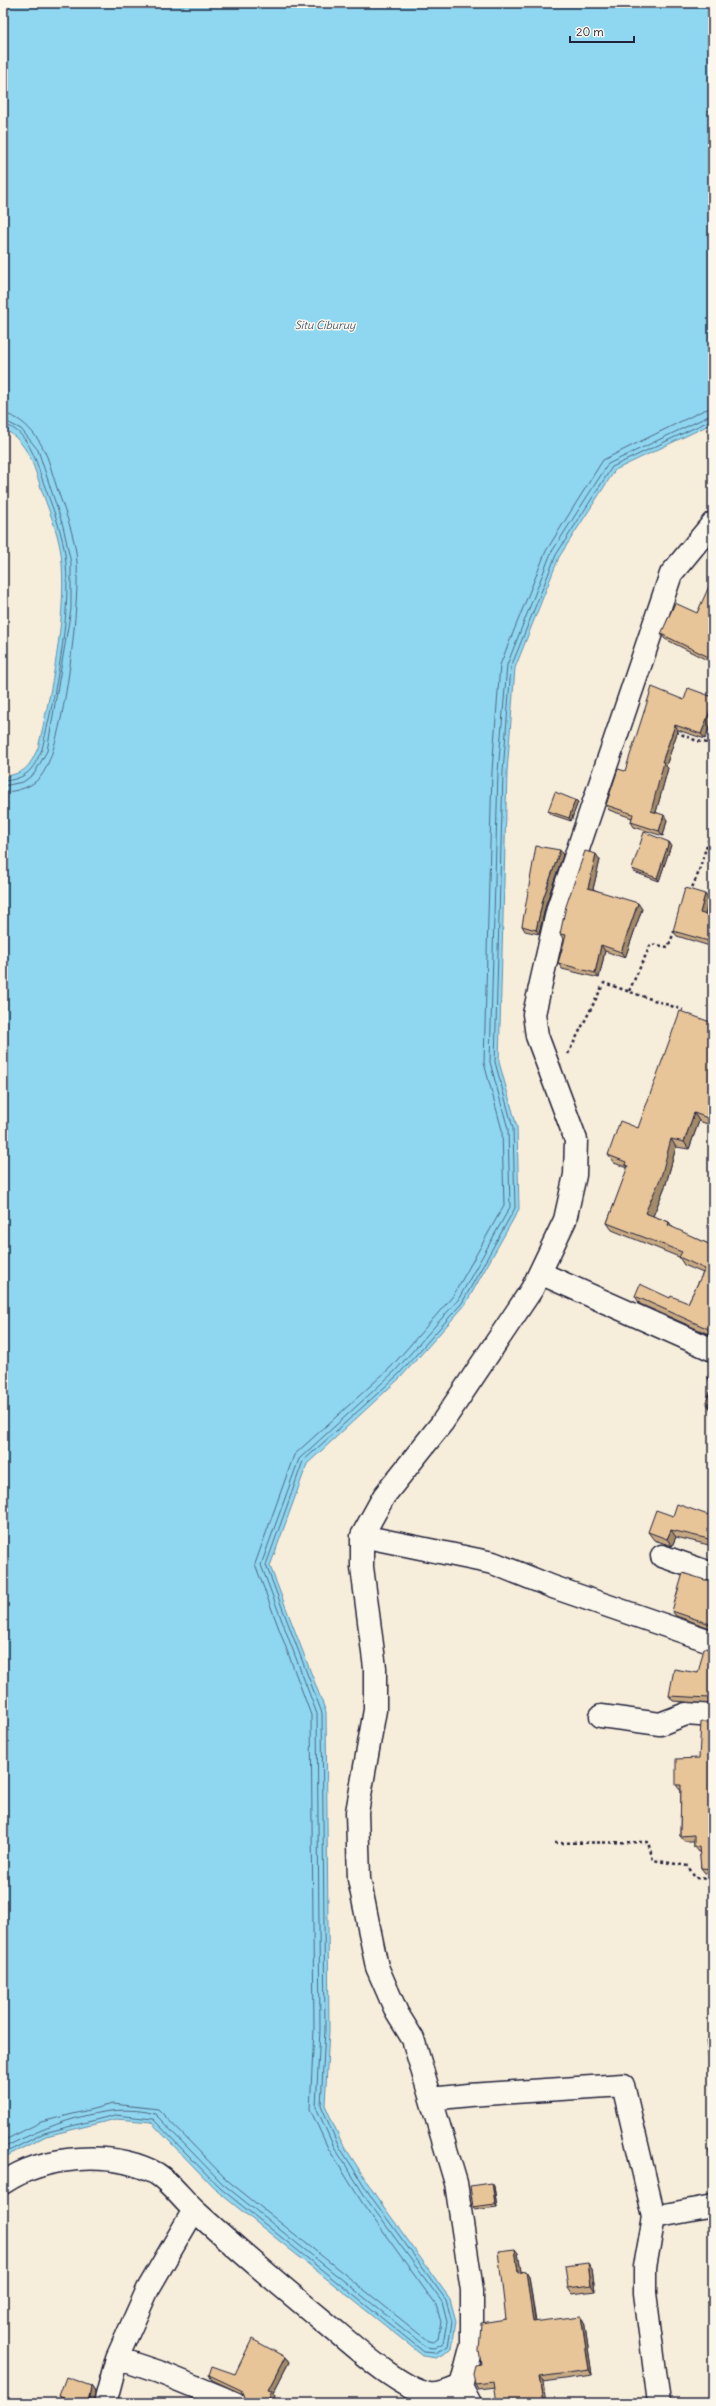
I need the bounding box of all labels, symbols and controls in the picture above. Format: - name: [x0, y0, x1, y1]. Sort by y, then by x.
- scale bar: [570, 18, 634, 44]
- text: 20 m: [576, 24, 604, 39]
- water label: Situ Ciburuy: [295, 318, 356, 332]

